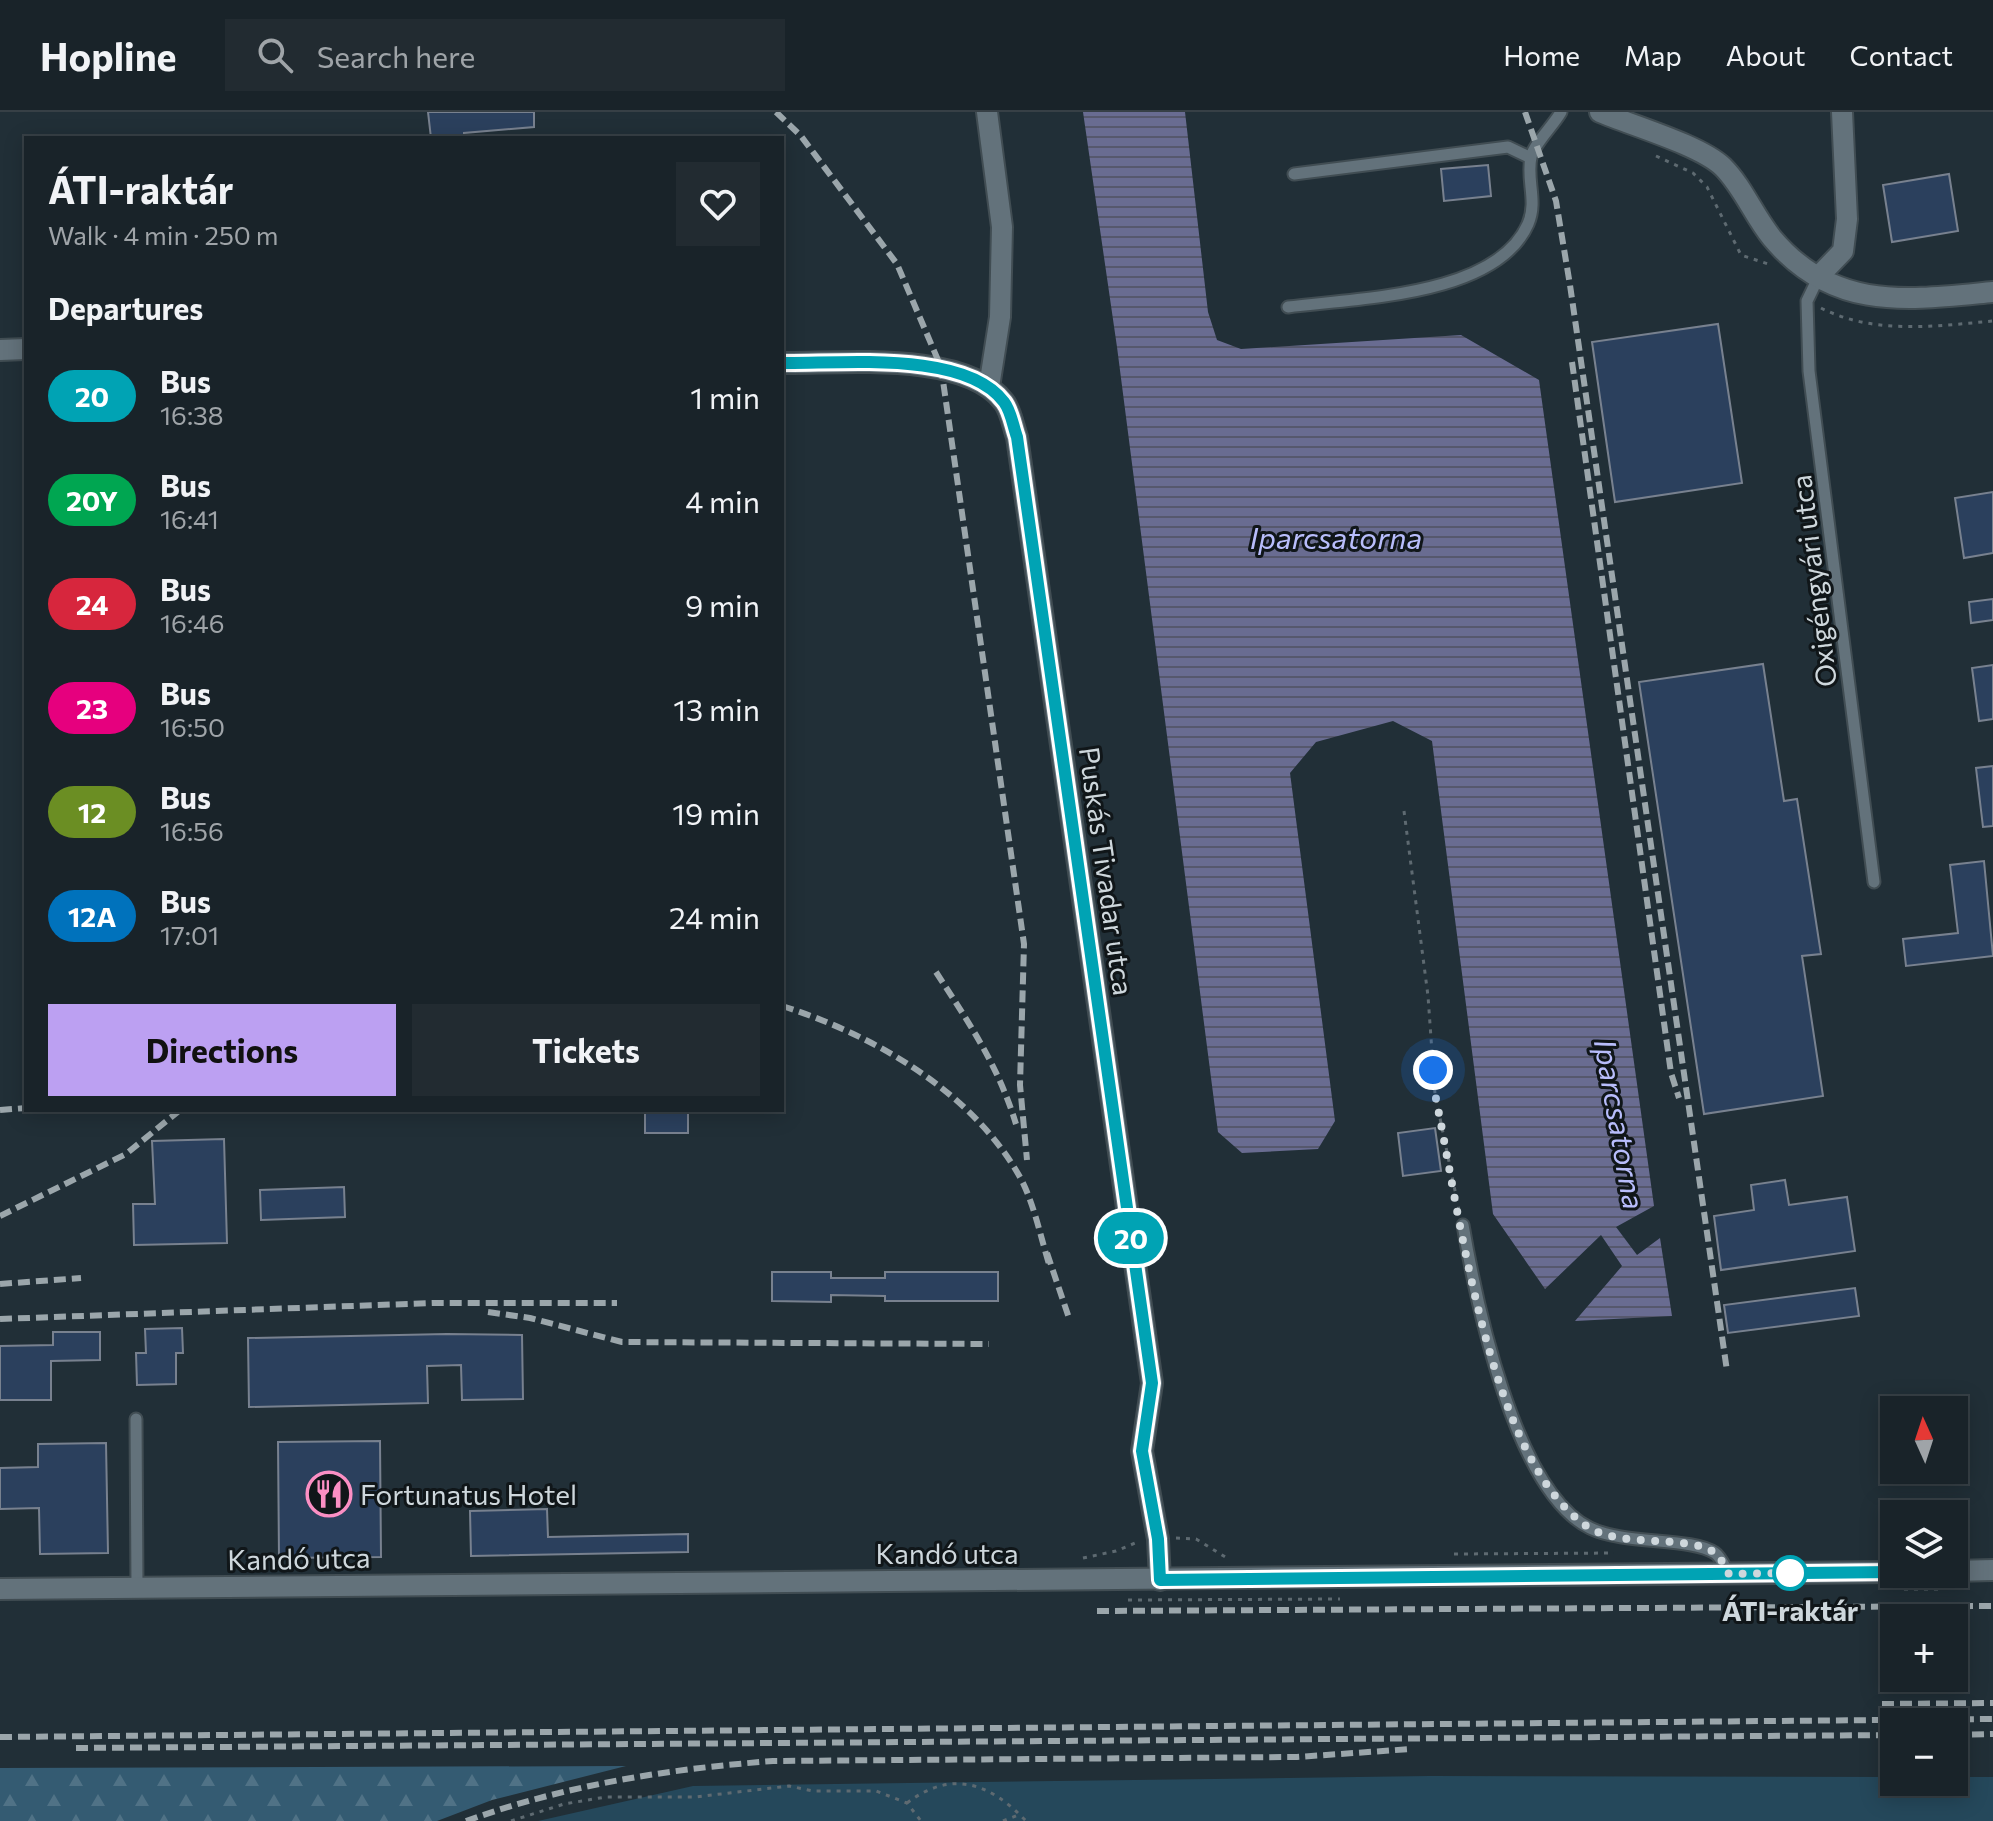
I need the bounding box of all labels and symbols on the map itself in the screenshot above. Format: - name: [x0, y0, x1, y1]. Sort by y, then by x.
- street label: Oxigéngyári utca: [1783, 473, 1843, 689]
- water label: Iparcsatorna: [1250, 518, 1422, 555]
- street label: Puskás Tivadar utca: [1073, 745, 1141, 997]
- water label: Iparcsatorna: [1588, 1036, 1654, 1212]
- your location: [1413, 1050, 1453, 1090]
- line badge: 20: [1095, 1212, 1167, 1264]
- north arrow: [1880, 1396, 1968, 1484]
- restaurant icon: Fortunatus Hotel: [305, 1470, 353, 1518]
- place label: Fortunatus Hotel: [360, 1477, 577, 1511]
- street label: Kandó utca: [875, 1536, 1019, 1570]
- street label: Kandó utca: [227, 1540, 371, 1576]
- marker: ÁTI-raktár: [1773, 1556, 1807, 1590]
- place label: ÁTI-raktár: [1722, 1593, 1859, 1627]

